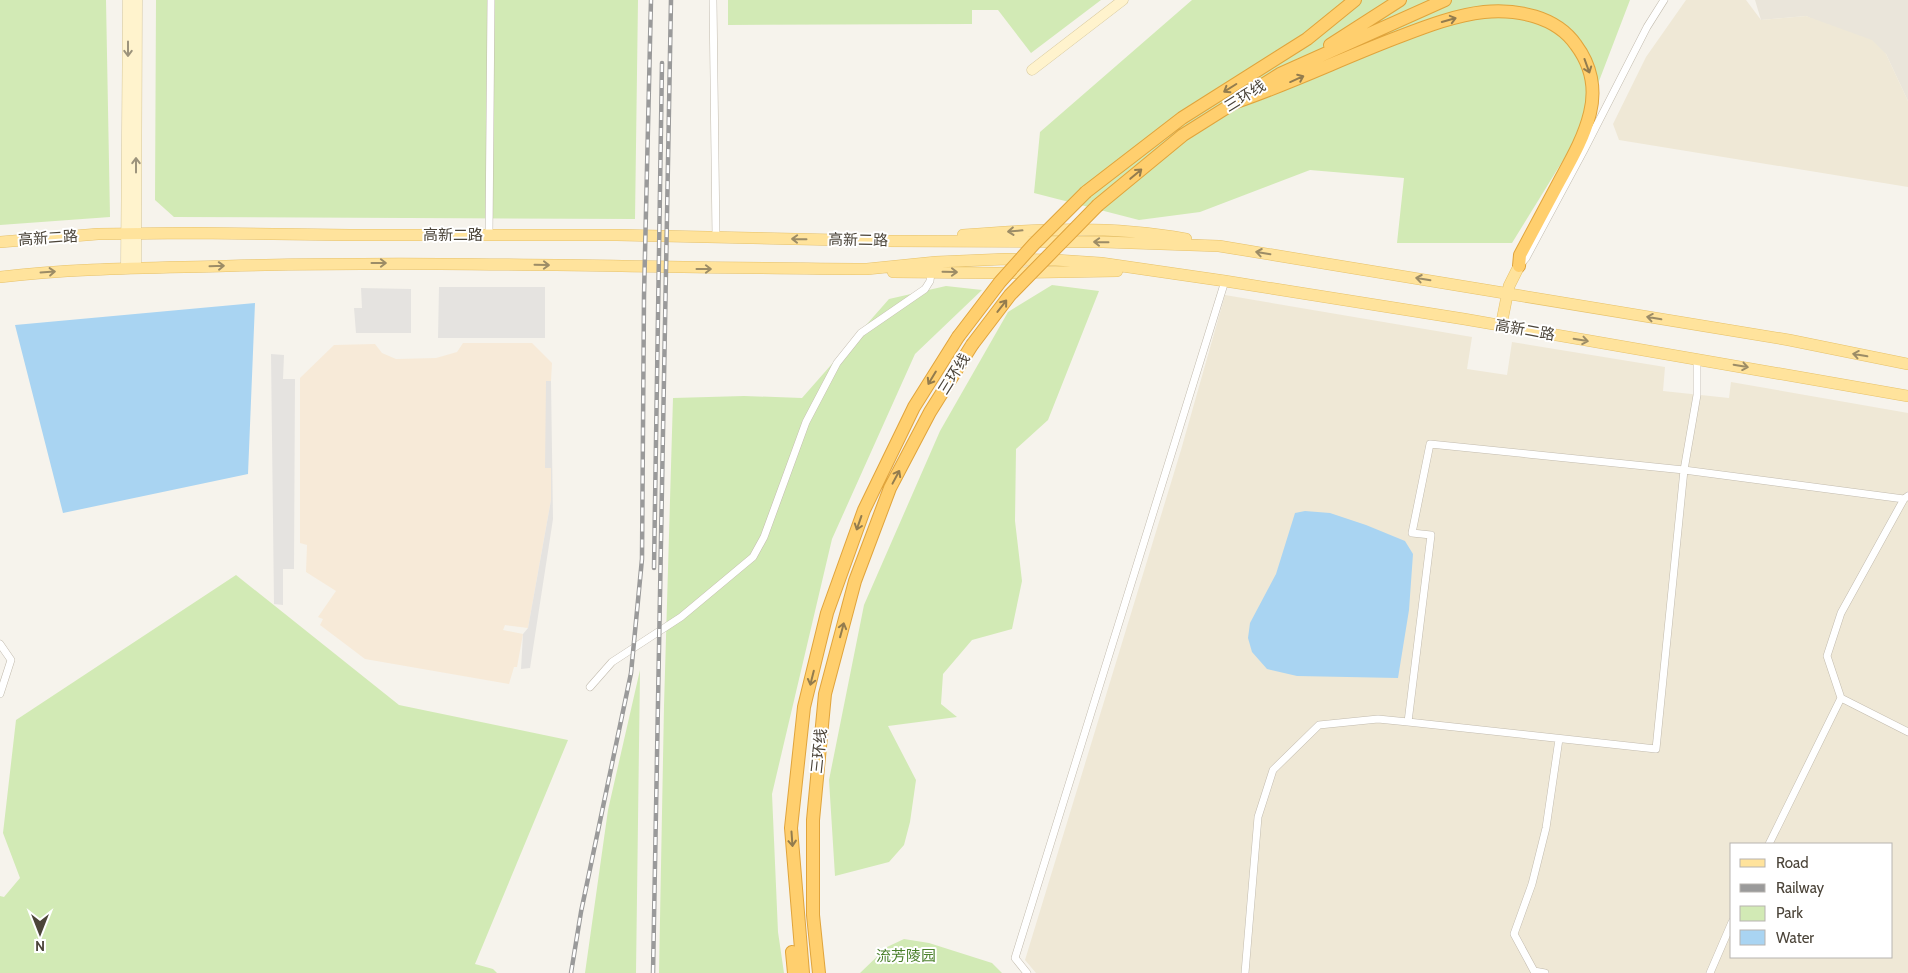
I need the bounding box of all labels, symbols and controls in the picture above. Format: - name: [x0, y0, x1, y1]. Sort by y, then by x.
- one-way arrow: [1440, 15, 1456, 24]
- one-way arrow: [123, 40, 132, 56]
- one-way arrow: [1583, 58, 1592, 73]
- one-way arrow: [1290, 73, 1305, 82]
- street label: 三环线: [1221, 76, 1269, 116]
- one-way arrow: [1223, 83, 1237, 93]
- one-way arrow: [132, 157, 141, 173]
- one-way arrow: [1129, 168, 1142, 179]
- street label: 高新二路: [423, 226, 483, 244]
- one-way arrow: [1007, 226, 1023, 236]
- street label: 高新二路: [17, 227, 79, 249]
- street label: 高新二路: [828, 230, 888, 250]
- one-way arrow: [791, 235, 807, 244]
- one-way arrow: [1093, 237, 1110, 247]
- one-way arrow: [1255, 248, 1271, 258]
- one-way arrow: [371, 259, 387, 268]
- one-way arrow: [534, 260, 550, 270]
- one-way arrow: [208, 261, 225, 271]
- one-way arrow: [696, 264, 712, 274]
- one-way arrow: [40, 267, 56, 276]
- one-way arrow: [942, 267, 958, 277]
- one-way arrow: [1416, 273, 1432, 283]
- one-way arrow: [997, 299, 1007, 313]
- one-way arrow: [1646, 313, 1662, 323]
- street label: 高新二路: [1494, 316, 1556, 344]
- one-way arrow: [1572, 335, 1588, 345]
- one-way arrow: [1852, 349, 1868, 359]
- street label: 三环线: [934, 350, 974, 398]
- one-way arrow: [1732, 362, 1748, 372]
- one-way arrow: [926, 370, 936, 384]
- one-way arrow: [892, 470, 901, 485]
- one-way arrow: [854, 515, 863, 530]
- one-way arrow: [837, 622, 847, 638]
- one-way arrow: [806, 670, 816, 686]
- street label: 三环线: [808, 728, 830, 774]
- one-way arrow: [787, 831, 797, 847]
- legend: [1730, 843, 1893, 958]
- text: Road: [1776, 854, 1809, 872]
- text: Railway: [1776, 879, 1825, 897]
- text: Park: [1776, 904, 1803, 922]
- north arrow: [15, 908, 65, 958]
- text: Water: [1776, 929, 1814, 947]
- text: N: [35, 937, 45, 955]
- park label: 流芳陵园: [876, 947, 936, 965]

